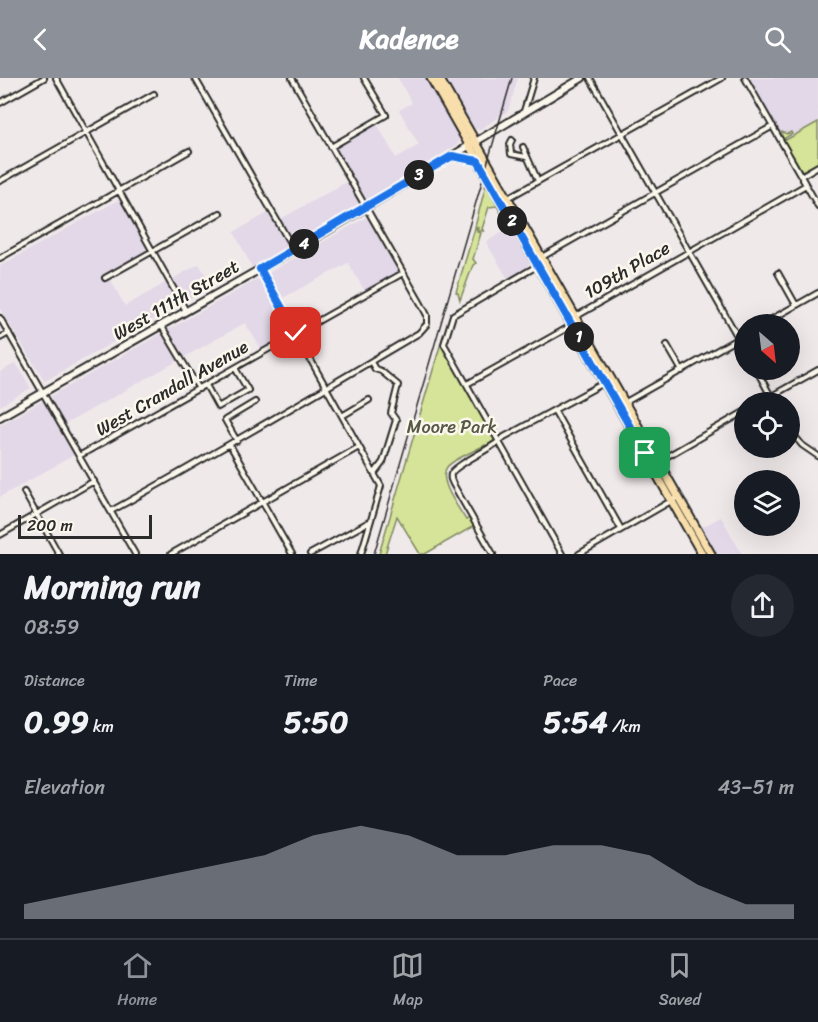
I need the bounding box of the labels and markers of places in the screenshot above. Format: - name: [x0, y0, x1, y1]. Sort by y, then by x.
- pin: 3: [404, 160, 434, 190]
- pin: 2: [497, 206, 527, 236]
- pin: 4: [289, 229, 319, 259]
- pin: [270, 307, 321, 358]
- pin: 1: [564, 322, 594, 352]
- pin: [619, 427, 670, 478]

